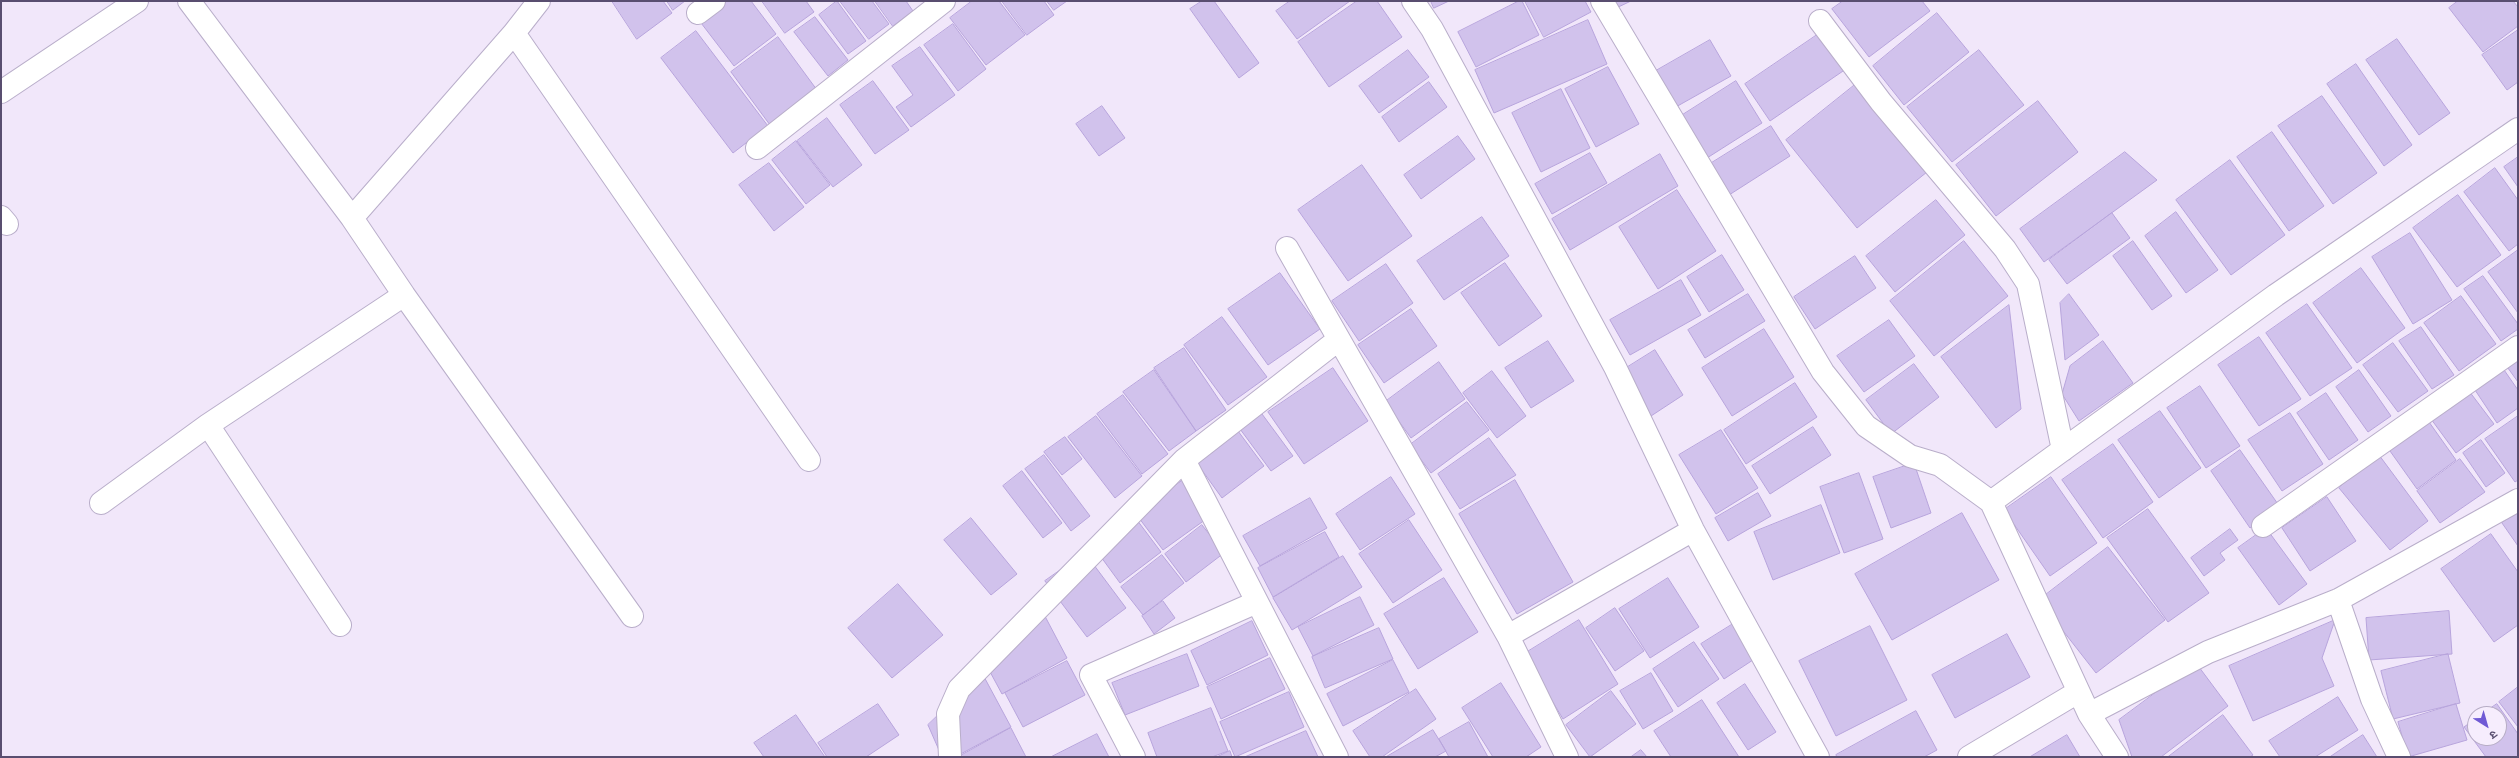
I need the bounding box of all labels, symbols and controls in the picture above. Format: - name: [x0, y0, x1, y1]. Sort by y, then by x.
- north arrow: [2467, 706, 2507, 746]
- text: उ: [2486, 726, 2501, 743]

